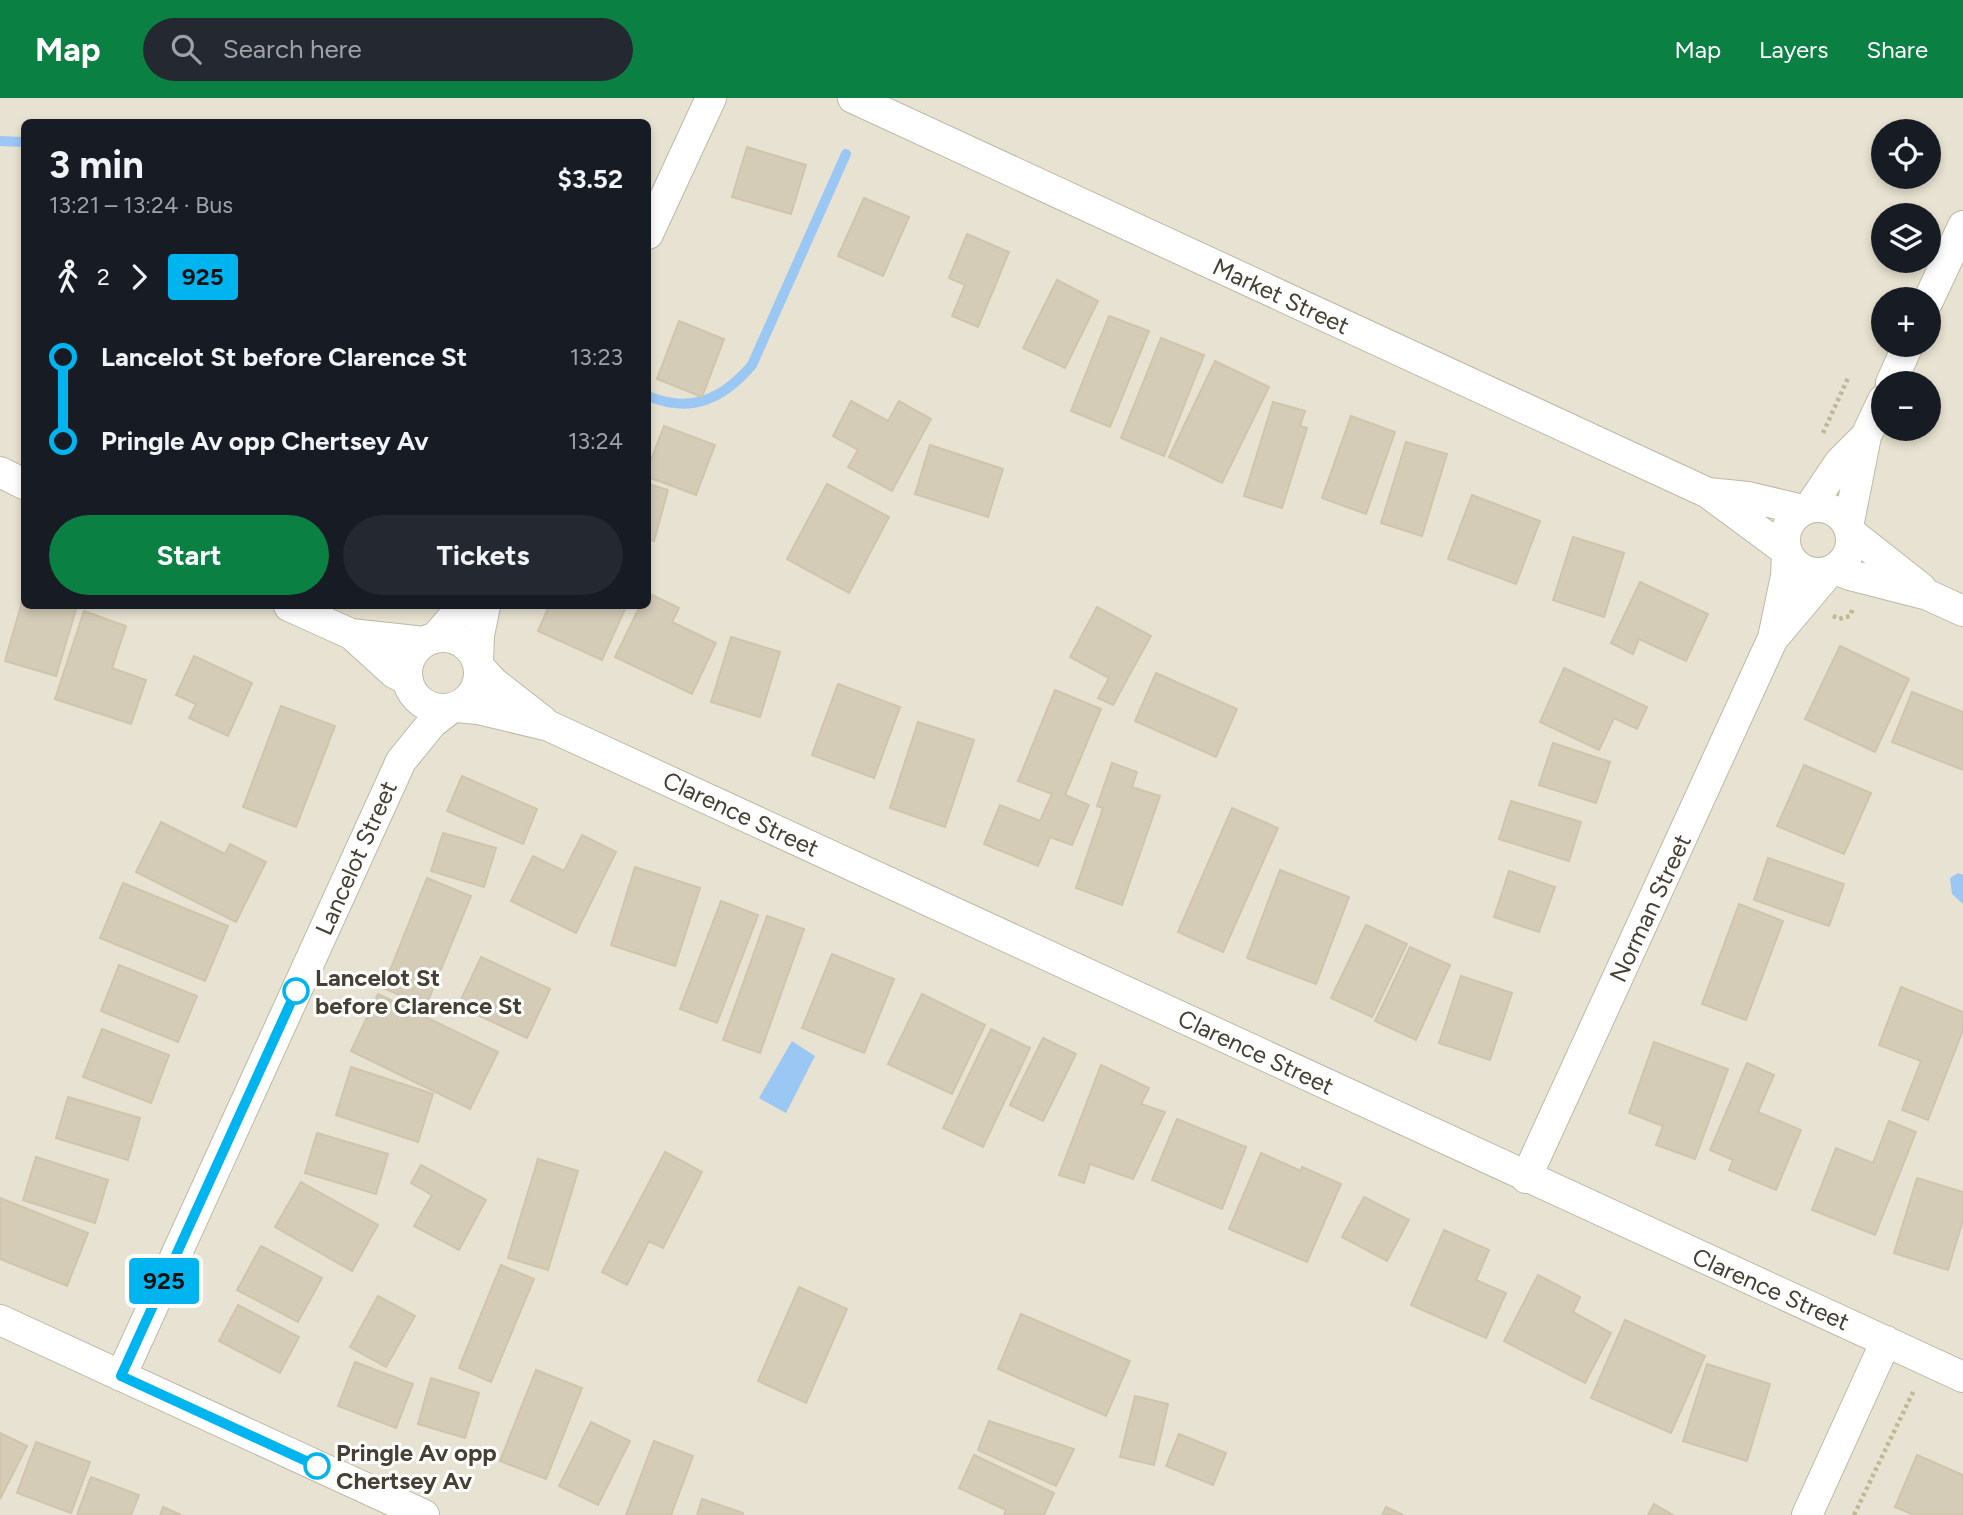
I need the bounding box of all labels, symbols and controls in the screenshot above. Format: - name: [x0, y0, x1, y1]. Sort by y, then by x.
- search box: [143, 18, 633, 81]
- text: Map: [35, 30, 101, 69]
- icon: search: [167, 30, 205, 68]
- text: Search here: [223, 33, 362, 65]
- text: Map: [1674, 35, 1721, 64]
- text: Layers: [1759, 35, 1828, 64]
- text: Share: [1866, 35, 1928, 64]
- map controls: [1871, 119, 1941, 441]
- button: locate: [1871, 119, 1941, 189]
- text: 3 min: [49, 142, 144, 188]
- text: $3.52: [558, 163, 623, 195]
- text: 13:21 – 13:24 · Bus: [49, 191, 233, 219]
- button: layers: [1871, 203, 1941, 273]
- street label: Market Street: [1208, 252, 1354, 340]
- icon: walk: [49, 258, 87, 296]
- icon: forward: [120, 258, 158, 296]
- text: 925: [182, 262, 224, 291]
- text: 2: [97, 263, 110, 291]
- button: +: [1871, 287, 1941, 357]
- text: Lancelot St before Clarence St: [101, 341, 467, 373]
- text: 13:23: [570, 343, 623, 371]
- button: −: [1871, 371, 1941, 441]
- text: Pringle Av opp Chertsey Av: [101, 425, 429, 457]
- text: 13:24: [568, 427, 623, 455]
- button: Start: [49, 515, 329, 595]
- button: Tickets: [343, 515, 623, 595]
- street label: Clarence Street: [658, 765, 824, 863]
- street label: Lancelot Street: [309, 776, 403, 940]
- street label: Norman Street: [1603, 829, 1697, 987]
- place label: Lancelot St before Clarence St: [315, 963, 522, 1020]
- marker: Lancelot St before Clarence St: [283, 978, 309, 1004]
- street label: Clarence Street: [1173, 1003, 1339, 1101]
- street label: Clarence Street: [1688, 1241, 1854, 1337]
- line badge: 925: [124, 1258, 204, 1304]
- text: 925: [143, 1266, 185, 1295]
- place label: Pringle Av opp Chertsey Av: [336, 1438, 497, 1495]
- marker: Pringle Av opp Chertsey Av: [304, 1453, 330, 1479]

